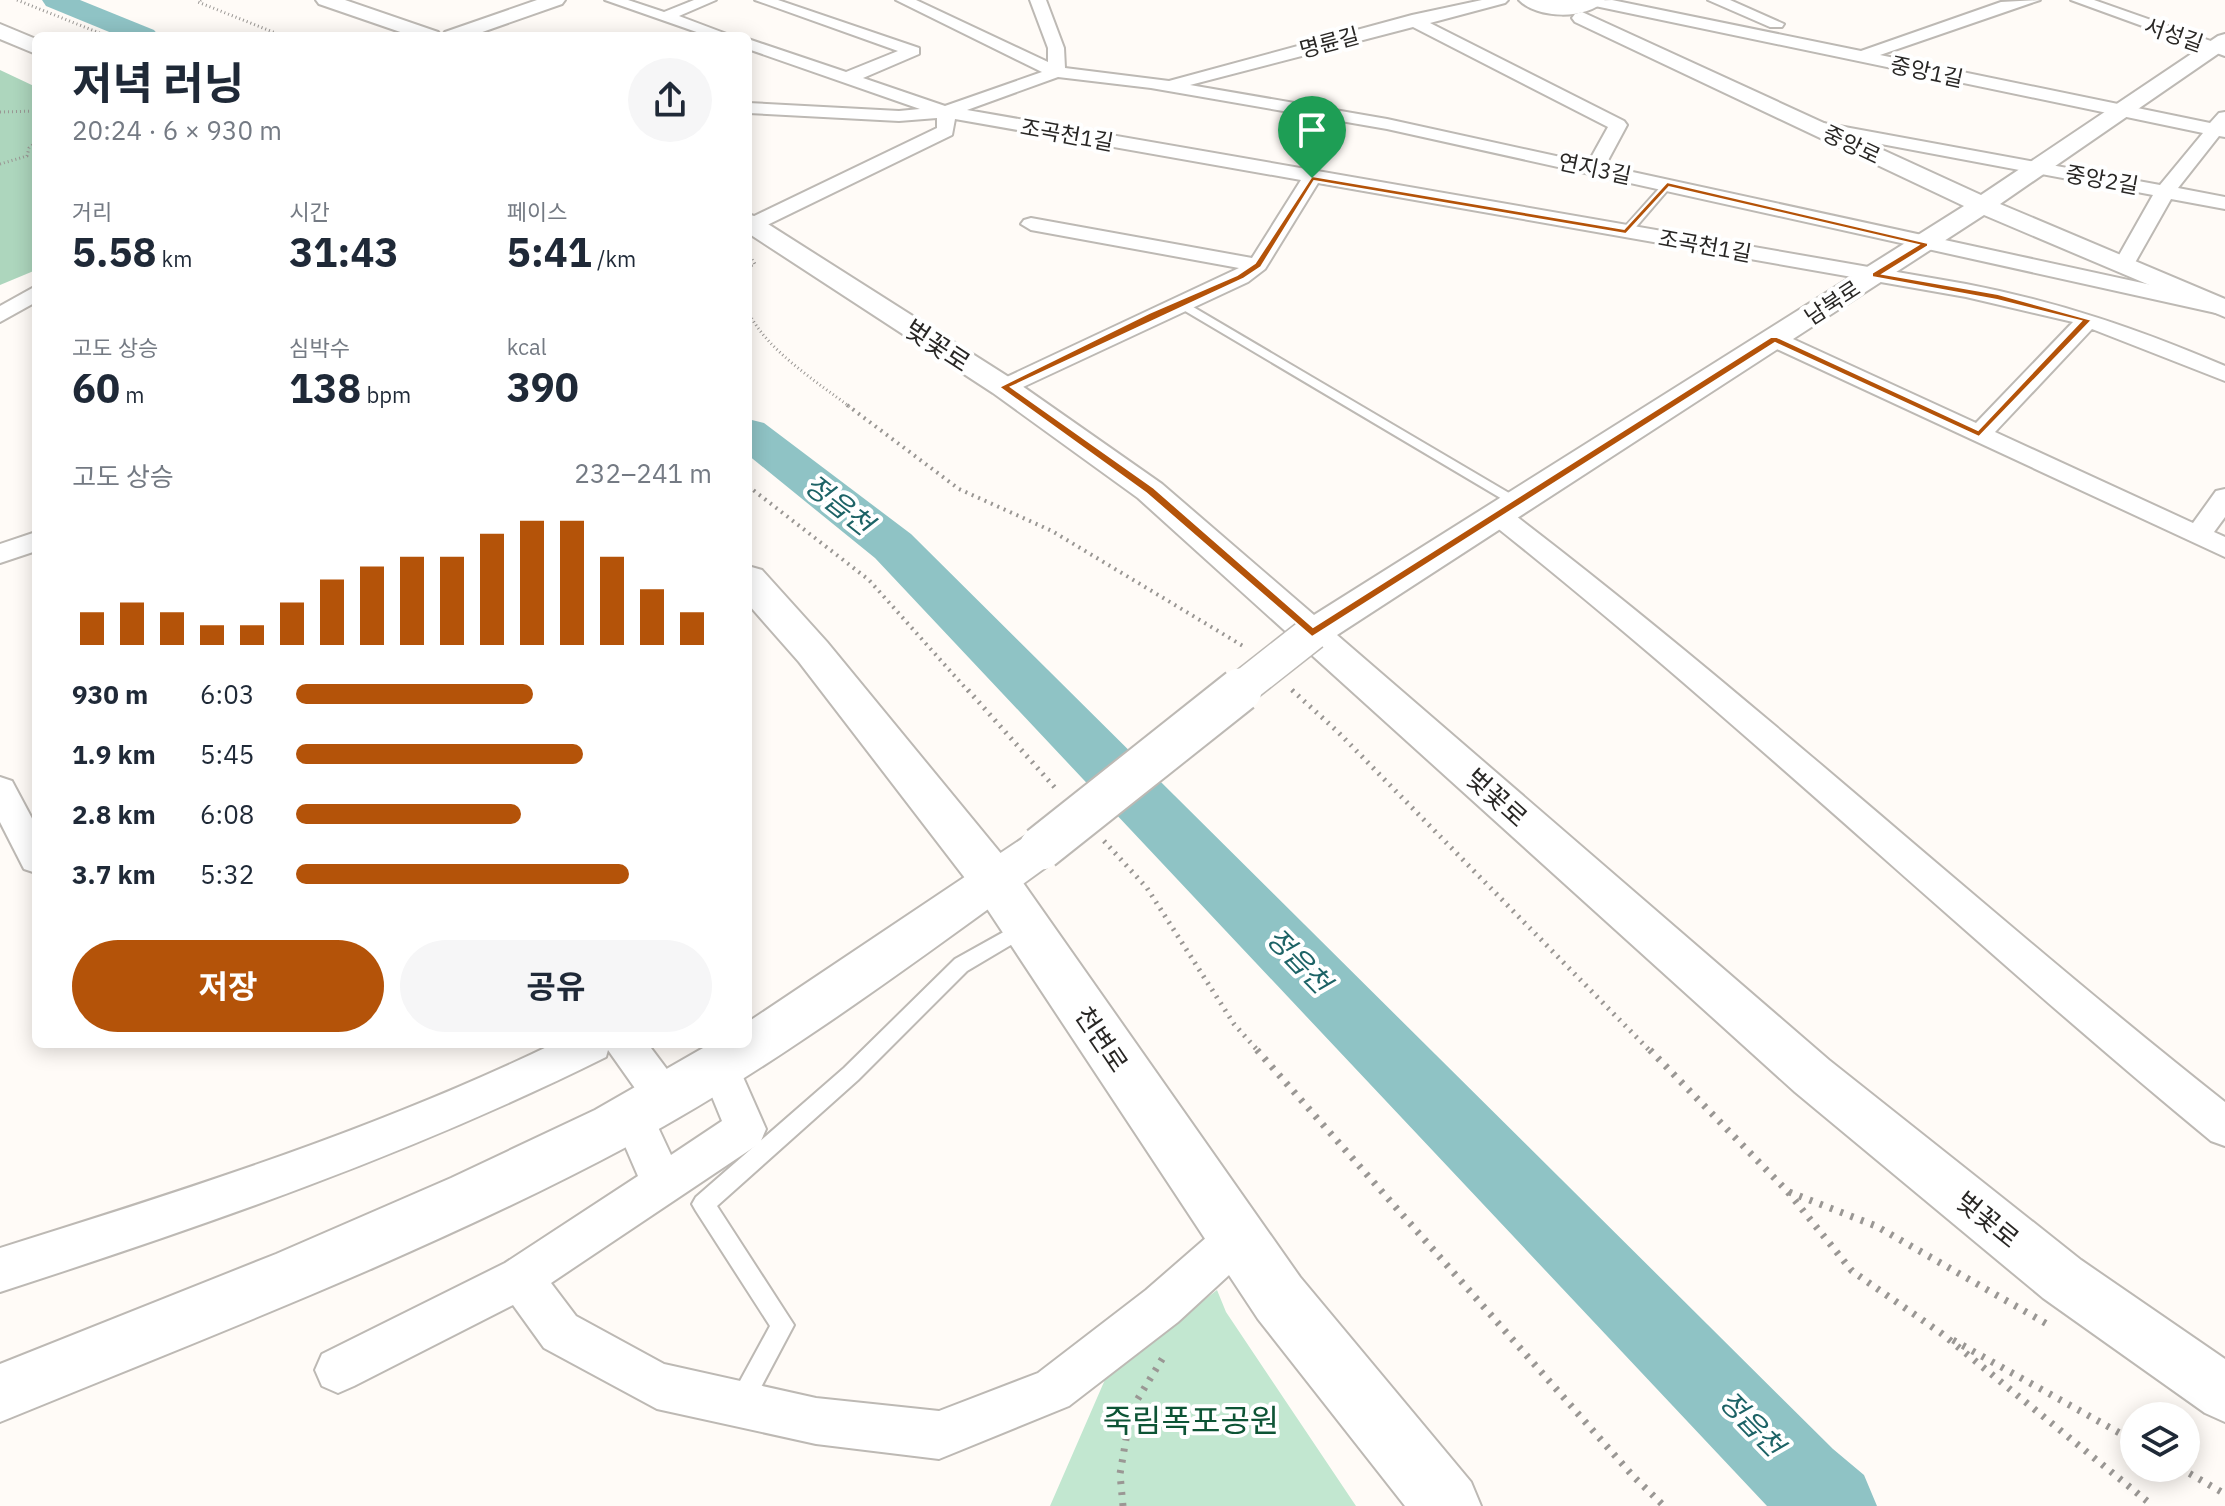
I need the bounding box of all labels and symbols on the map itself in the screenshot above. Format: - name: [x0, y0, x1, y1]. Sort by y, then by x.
- street label: 서성길: [2141, 10, 2207, 58]
- street label: 명륜길: [1296, 20, 1362, 64]
- street label: 중앙1길: [1888, 49, 1966, 93]
- pin: [1278, 96, 1346, 178]
- street label: 조곡천1길: [1018, 112, 1116, 156]
- street label: 중앙로: [1818, 118, 1886, 170]
- street label: 연지3길: [1556, 146, 1634, 190]
- street label: 중앙2길: [2063, 158, 2141, 200]
- street label: 조곡천1길: [1656, 223, 1754, 267]
- street label: 남북로: [1799, 273, 1865, 331]
- street label: 벚꽃로: [899, 311, 977, 379]
- water label: 정읍천: [797, 466, 883, 544]
- street label: 벚꽃로: [1459, 760, 1535, 834]
- water label: 정읍천: [1259, 919, 1341, 1003]
- street label: 천변로: [1068, 1000, 1136, 1078]
- street label: 벚꽃로: [1949, 1183, 2027, 1255]
- water label: 정읍천: [1712, 1382, 1794, 1466]
- park label: 죽림폭포공원: [1103, 1399, 1279, 1441]

